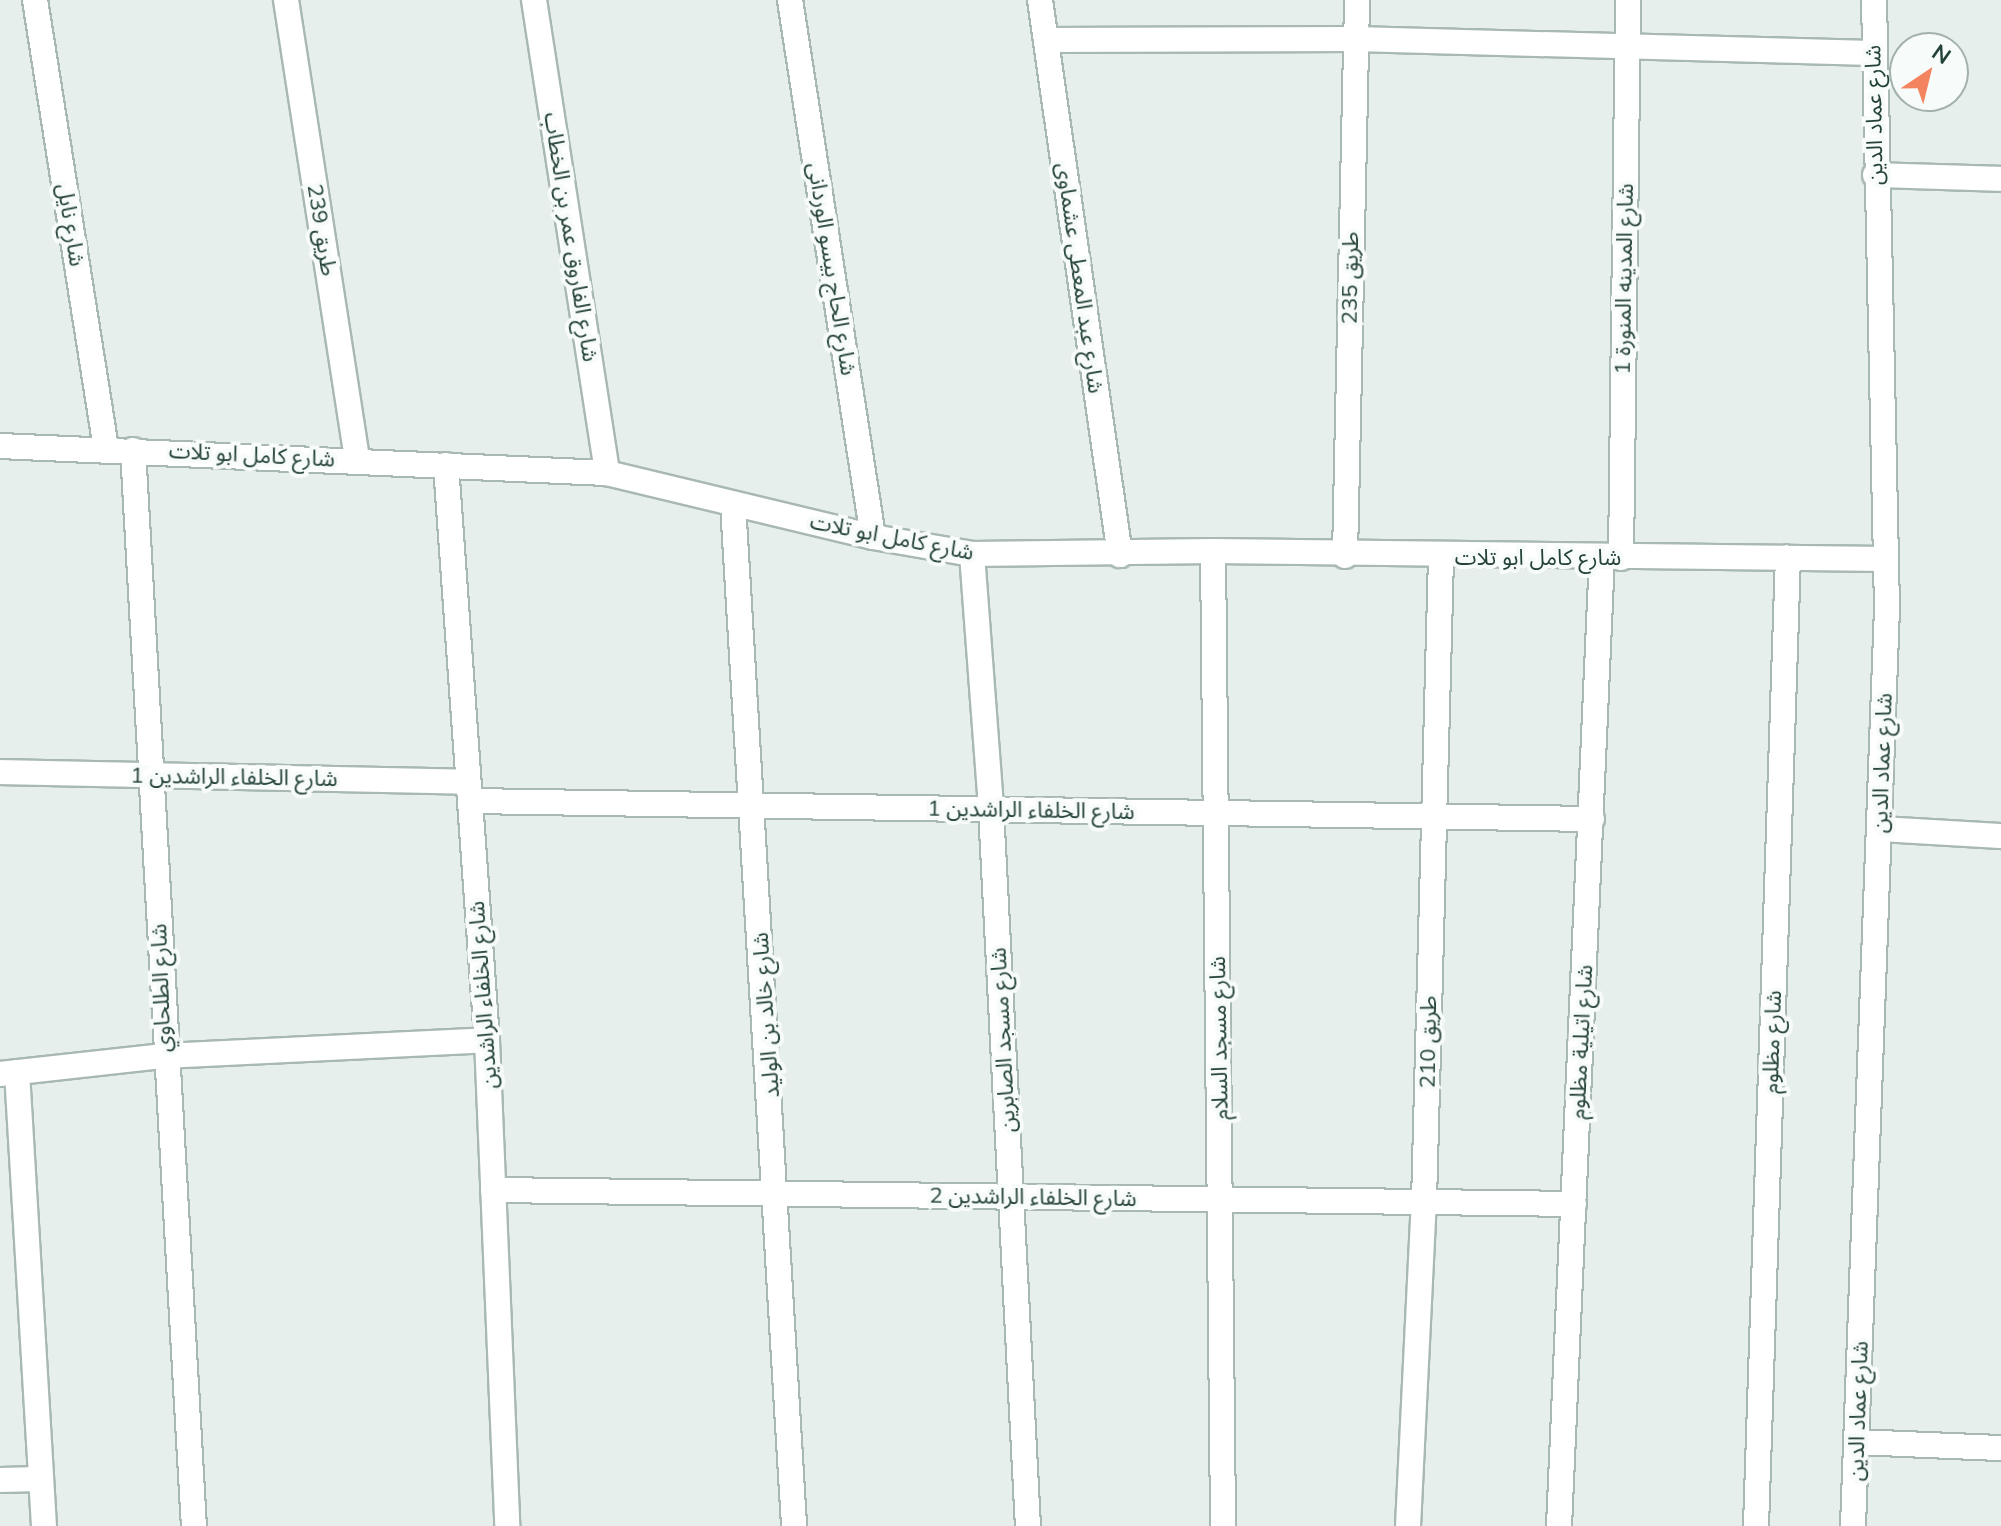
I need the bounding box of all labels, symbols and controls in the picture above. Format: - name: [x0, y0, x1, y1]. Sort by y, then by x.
- north arrow: [1889, 32, 1969, 112]
- text: N: [1927, 38, 1956, 70]
- street label: شارع عماد الدين: [1860, 45, 1888, 185]
- street label: شارع الفاروق عمر بن الخطاب: [538, 110, 604, 364]
- street label: شارع الحاج بيسو الوردانى: [802, 161, 862, 377]
- street label: شارع عبد المعطى عشماوى: [1051, 161, 1109, 395]
- street label: شارع نايل: [51, 182, 91, 268]
- street label: طريق 239: [302, 182, 342, 278]
- street label: شارع المدينه المنورة 1: [1609, 183, 1639, 375]
- street label: طريق 235: [1336, 231, 1364, 325]
- street label: شارع كامل ابو تلات: [168, 437, 336, 473]
- street label: شارع كامل ابو تلات: [808, 508, 976, 566]
- street label: شارع كامل ابو تلات: [1455, 545, 1621, 571]
- street label: شارع عماد الدين: [1866, 692, 1898, 834]
- street label: شارع الخلفاء الراشدين 1: [130, 762, 338, 792]
- street label: شارع الخلفاء الراشدين 1: [927, 795, 1135, 825]
- street label: شارع الخلفاء الراشدين: [463, 900, 503, 1090]
- street label: شارع الطلحاوي: [146, 923, 176, 1053]
- street label: شارع خالد بن الوليد: [747, 931, 785, 1099]
- street label: شارع مسجد الصابرين: [985, 947, 1021, 1133]
- street label: شارع مسجد السلام: [1204, 956, 1234, 1120]
- street label: شارع اتيلية مظلوم: [1564, 964, 1598, 1120]
- street label: شارع مظلوم: [1757, 990, 1787, 1094]
- street label: طريق 210: [1414, 995, 1442, 1089]
- street label: شارع الخلفاء الراشدين 2: [929, 1182, 1137, 1212]
- street label: شارع عماد الدين: [1842, 1340, 1874, 1482]

